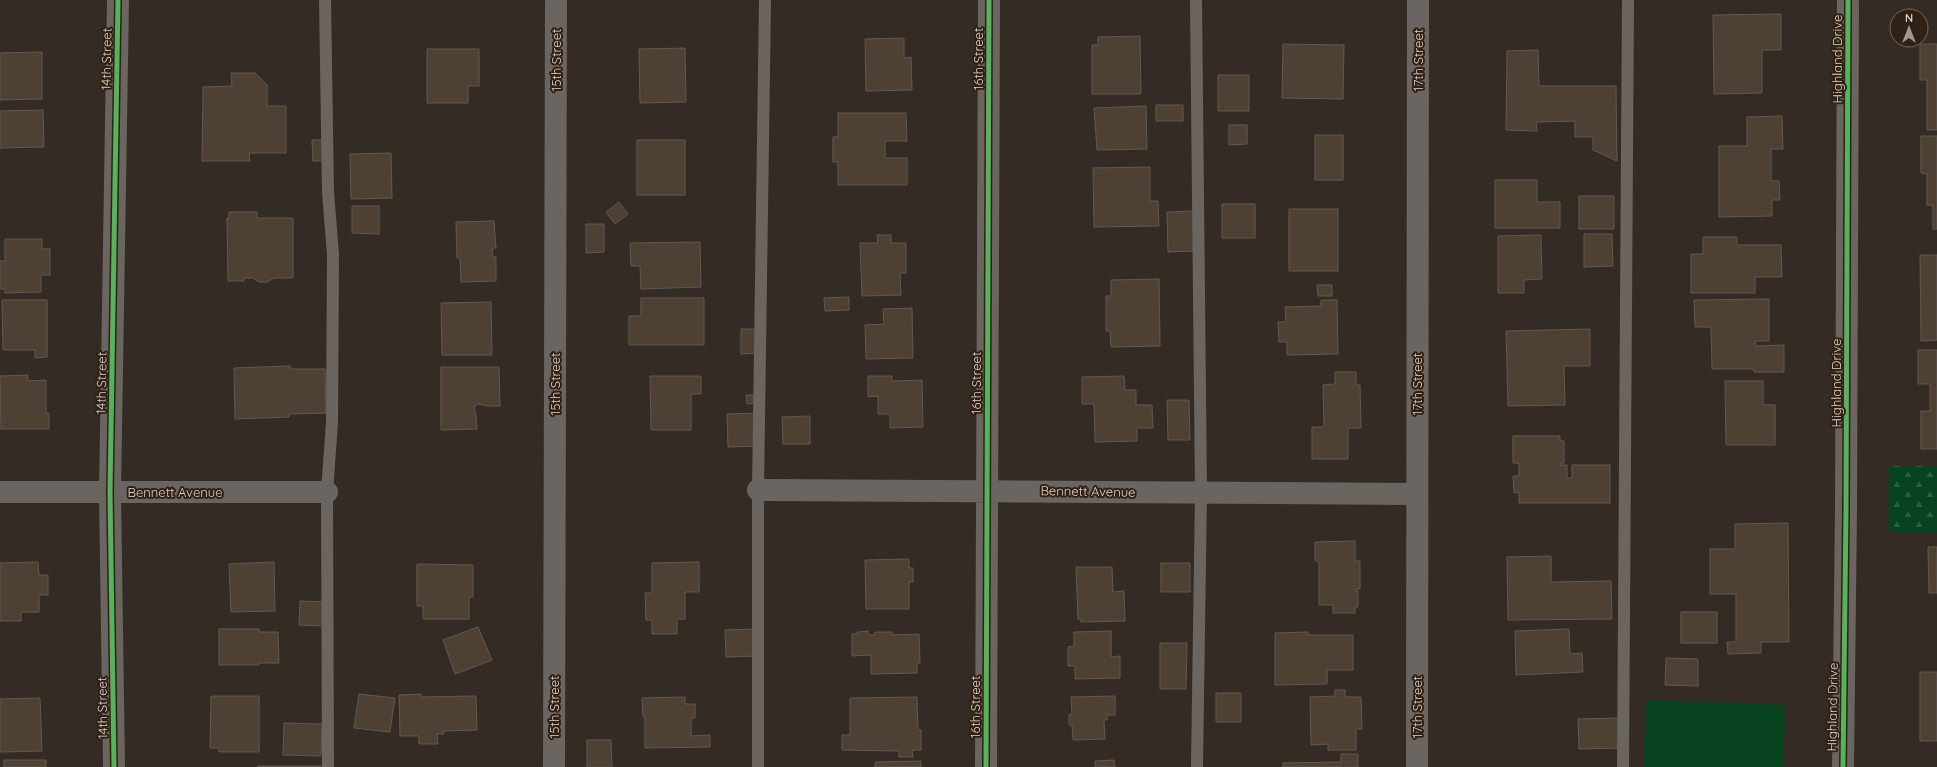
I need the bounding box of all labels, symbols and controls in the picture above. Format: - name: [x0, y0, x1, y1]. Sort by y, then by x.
- north arrow: [1889, 8, 1929, 48]
- text: N: [1905, 11, 1913, 25]
- street label: Highland Drive: [1829, 15, 1845, 103]
- street label: 14th Street: [97, 28, 115, 90]
- street label: 16th Street: [970, 28, 986, 90]
- street label: 15th Street: [548, 29, 564, 91]
- street label: 17th Street: [1410, 29, 1426, 91]
- street label: Highland Drive: [1828, 339, 1844, 427]
- street label: 14th Street: [92, 352, 110, 414]
- street label: 16th Street: [968, 352, 984, 414]
- street label: 15th Street: [547, 353, 563, 415]
- street label: 17th Street: [1409, 353, 1425, 415]
- street label: Bennett Avenue: [1040, 482, 1136, 500]
- street label: Bennett Avenue: [128, 484, 223, 500]
- street label: Highland Drive: [1823, 662, 1841, 752]
- street label: 15th Street: [546, 676, 562, 738]
- street label: 16th Street: [967, 676, 983, 738]
- street label: 17th Street: [1409, 676, 1425, 738]
- street label: 14th Street: [93, 677, 111, 739]

